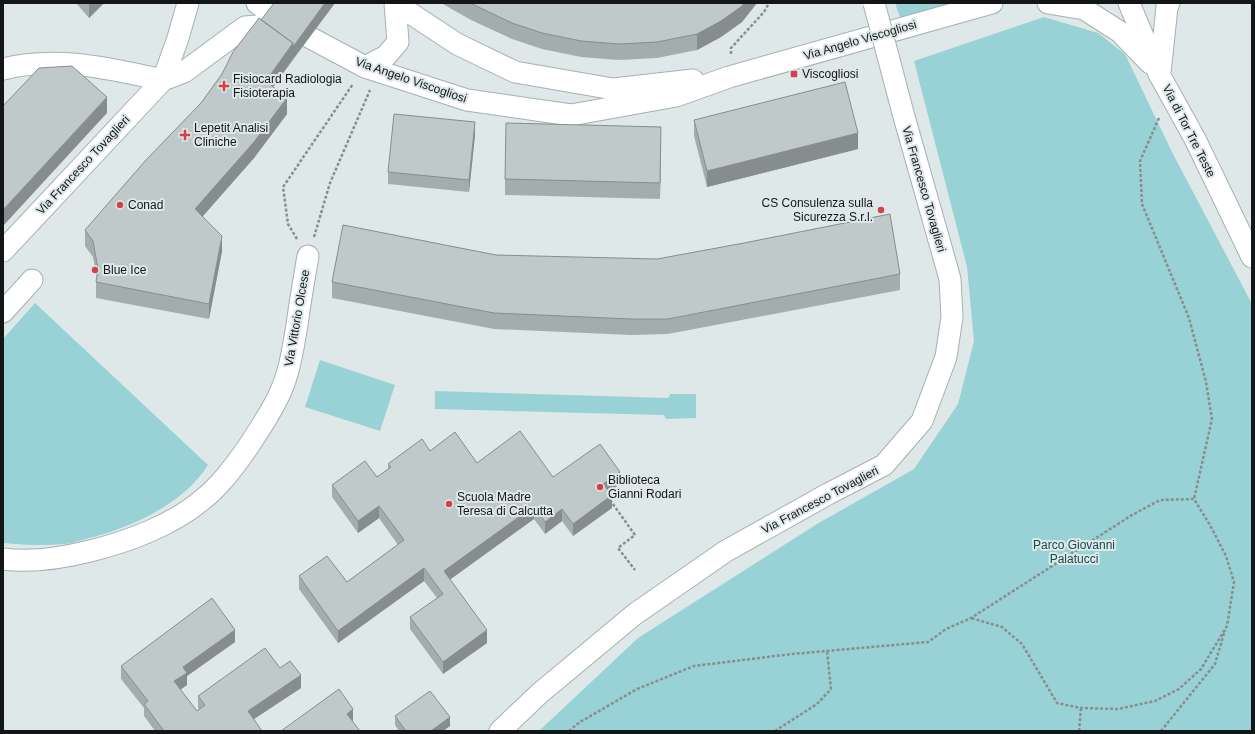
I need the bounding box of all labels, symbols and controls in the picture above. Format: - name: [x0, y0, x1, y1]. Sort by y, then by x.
- street label: Via Angelo Viscogliosi: [802, 17, 918, 63]
- street label: Via Angelo Viscogliosi: [353, 54, 469, 106]
- place label: Viscogliosi: [802, 67, 858, 81]
- marker: Viscogliosi: [789, 69, 799, 79]
- place label: Fisiocard Radiologia Fisioterapia: [233, 72, 342, 100]
- marker: Fisiocard Radiologia Fisioterapia: [218, 80, 230, 92]
- street label: Via di Tor Tre Teste: [1160, 82, 1219, 180]
- street label: Via Francesco Tovaglieri: [33, 113, 133, 217]
- place label: Lepetit Analisi Cliniche: [194, 121, 268, 149]
- street label: Via Francesco Tovaglieri: [899, 124, 949, 254]
- marker: Lepetit Analisi Cliniche: [179, 129, 191, 141]
- place label: CS Consulenza sulla Sicurezza S.r.l.: [762, 196, 873, 224]
- place label: Conad: [128, 198, 163, 212]
- marker: Conad: [115, 200, 125, 210]
- marker: CS Consulenza sulla Sicurezza S.r.l.: [876, 205, 886, 215]
- place label: Blue Ice: [103, 263, 147, 277]
- marker: Blue Ice: [90, 265, 100, 275]
- street label: Via Vittorio Olcese: [282, 268, 312, 368]
- street label: Via Francesco Tovaglieri: [759, 463, 881, 537]
- place label: Biblioteca Gianni Rodari: [608, 473, 681, 501]
- marker: Biblioteca Gianni Rodari: [595, 482, 605, 492]
- place label: Scuola Madre Teresa di Calcutta: [457, 490, 553, 518]
- marker: Scuola Madre Teresa di Calcutta: [444, 499, 454, 509]
- park label: Parco Giovanni Palatucci: [1033, 538, 1115, 566]

